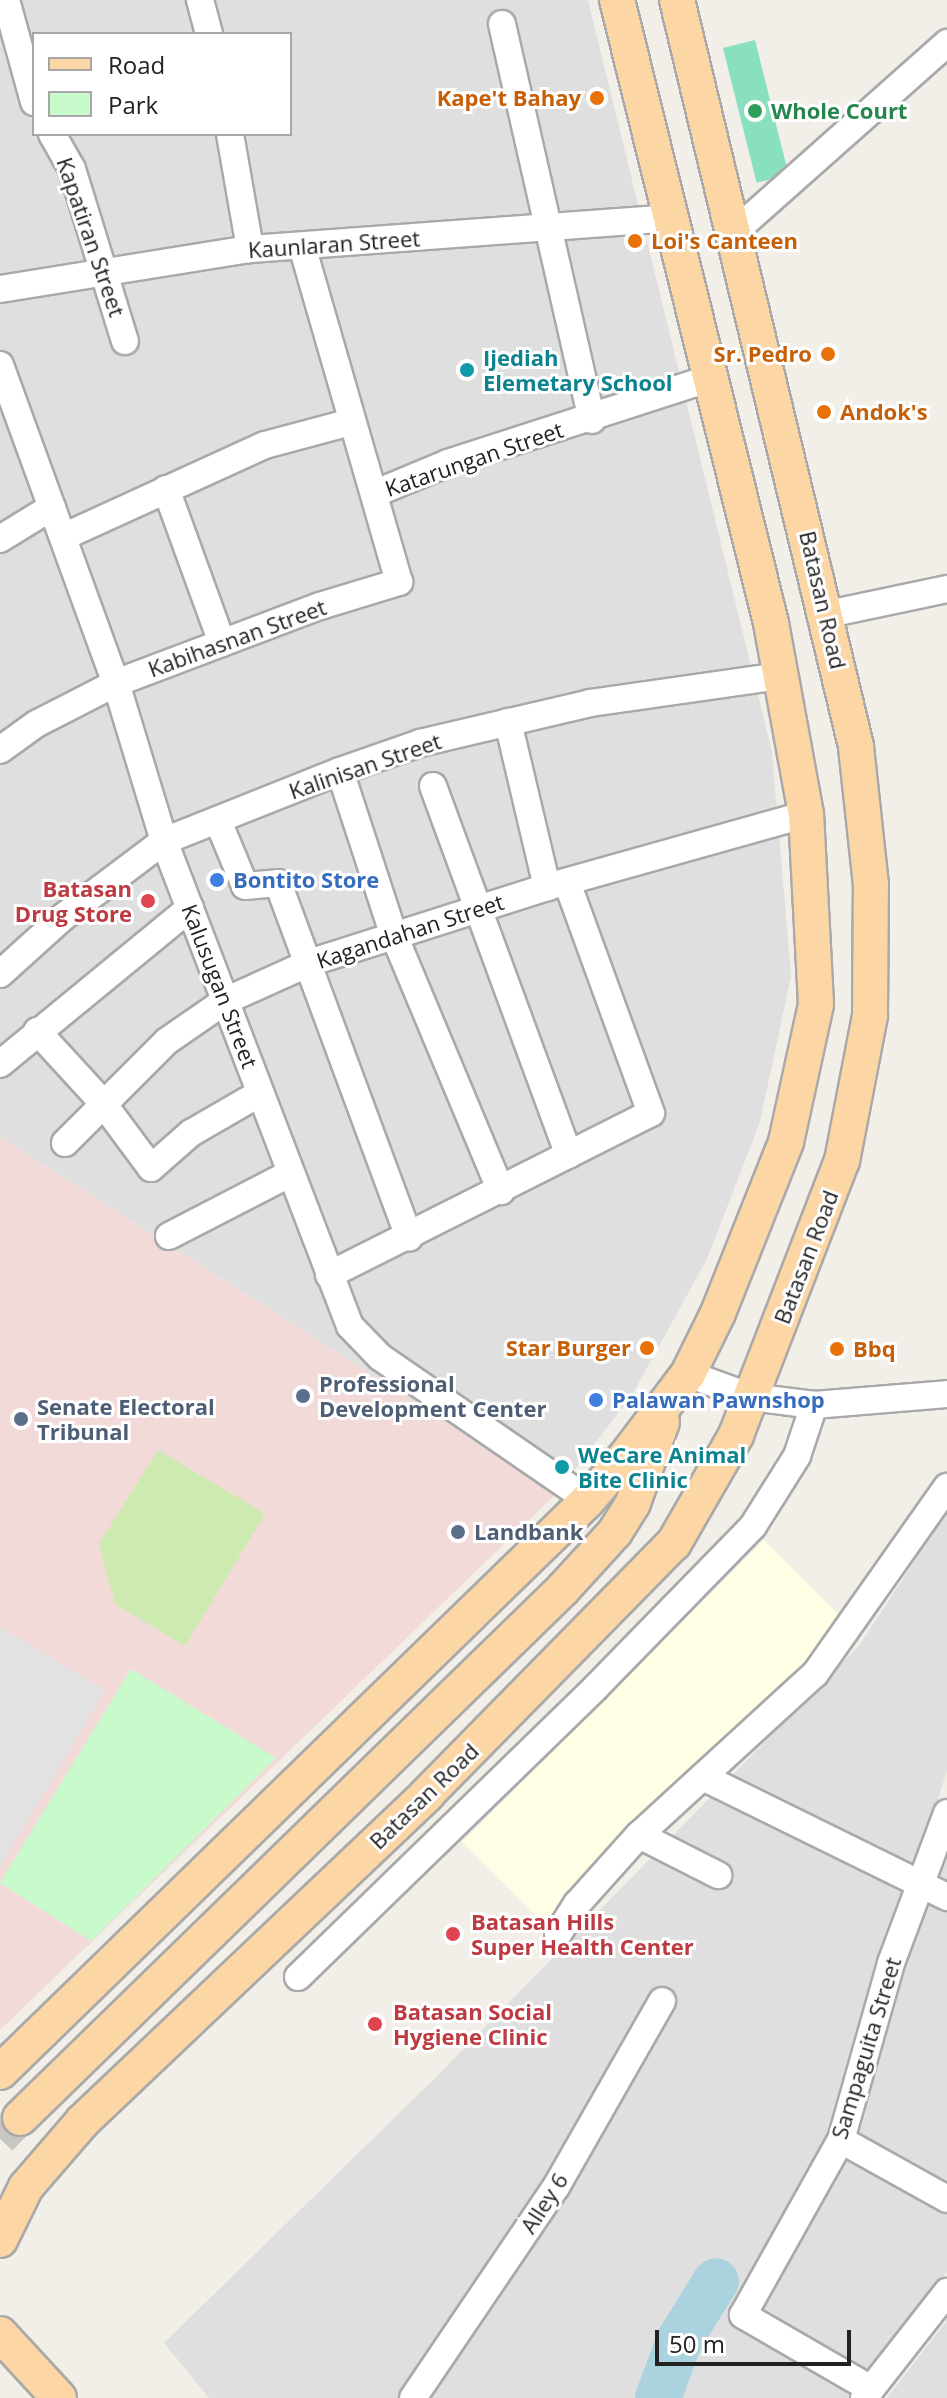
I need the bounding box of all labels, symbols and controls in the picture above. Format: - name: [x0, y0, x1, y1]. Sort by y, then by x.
- legend: [32, 32, 292, 136]
- text: Road: [108, 48, 165, 81]
- place label: Kape't Bahay: [437, 85, 581, 111]
- text: Park: [108, 88, 158, 121]
- marker: Kape't Bahay: [588, 89, 606, 107]
- place label: Whole Court: [771, 98, 907, 124]
- marker: Whole Court: [746, 102, 764, 120]
- street label: Kapatiran Street: [51, 154, 131, 320]
- street label: Kaunlaran Street: [247, 225, 421, 263]
- place label: Loi's Canteen: [651, 228, 798, 254]
- marker: Loi's Canteen: [626, 232, 644, 250]
- place label: Sr. Pedro: [714, 341, 812, 367]
- place label: Ijediah Elemetary School: [483, 344, 673, 396]
- marker: Sr. Pedro: [819, 345, 837, 363]
- marker: Ijediah Elemetary School: [458, 361, 476, 379]
- place label: Andok's: [840, 399, 928, 425]
- marker: Andok's: [815, 403, 833, 421]
- street label: Katarungan Street: [382, 416, 566, 502]
- street label: Batasan Road: [794, 528, 852, 672]
- street label: Kabihasnan Street: [144, 594, 330, 682]
- street label: Kalinisan Street: [285, 728, 445, 804]
- place label: Bontito Store: [233, 867, 379, 893]
- marker: Bontito Store: [208, 871, 226, 889]
- place label: Batasan Drug Store: [15, 875, 132, 926]
- street label: Kagandahan Street: [313, 888, 507, 974]
- marker: Batasan Drug Store: [139, 892, 157, 910]
- street label: Kalusugan Street: [177, 900, 263, 1072]
- street label: Batasan Road: [768, 1186, 844, 1328]
- place label: Star Burger: [506, 1335, 631, 1361]
- place label: Bbq: [853, 1336, 896, 1362]
- marker: Star Burger: [638, 1339, 656, 1357]
- marker: Bbq: [828, 1340, 846, 1358]
- place label: Professional Development Center: [319, 1370, 546, 1422]
- marker: Professional Development Center: [294, 1387, 312, 1405]
- place label: Palawan Pawnshop: [612, 1387, 825, 1413]
- marker: Palawan Pawnshop: [587, 1391, 605, 1409]
- place label: Senate Electoral Tribunal: [37, 1393, 215, 1444]
- marker: Senate Electoral Tribunal: [12, 1410, 30, 1428]
- place label: WeCare Animal Bite Clinic: [578, 1441, 746, 1492]
- marker: WeCare Animal Bite Clinic: [553, 1458, 571, 1476]
- place label: Landbank: [474, 1519, 583, 1545]
- marker: Landbank: [449, 1523, 467, 1541]
- street label: Batasan Road: [364, 1738, 484, 1854]
- place label: Batasan Hills Super Health Center: [471, 1908, 694, 1960]
- marker: Batasan Hills Super Health Center: [442, 1923, 464, 1945]
- street label: Sampaguita Street: [826, 1954, 906, 2142]
- place label: Batasan Social Hygiene Clinic: [393, 1998, 552, 2050]
- marker: Batasan Social Hygiene Clinic: [364, 2013, 386, 2035]
- street label: Alley 6: [515, 2168, 573, 2238]
- scale bar: [659, 2314, 855, 2364]
- text: 50 m: [669, 2327, 725, 2360]

